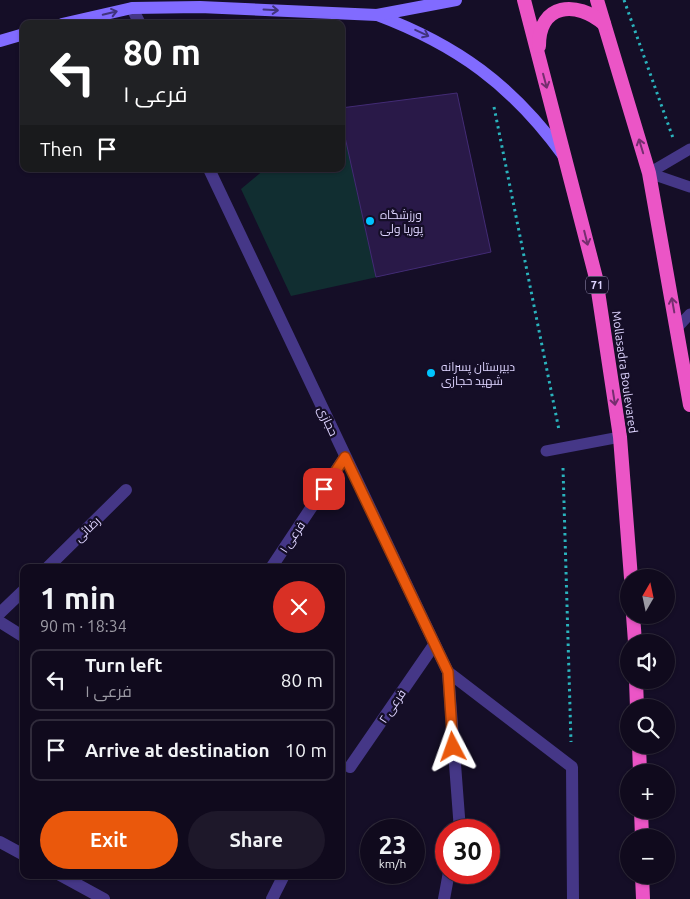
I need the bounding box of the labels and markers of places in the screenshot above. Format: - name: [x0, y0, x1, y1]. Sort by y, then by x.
- place label: ورزشگاه پوریا ولی: [380, 208, 424, 238]
- marker: ورزشگاه پوریا ولی: [364, 215, 376, 227]
- place label: دبیرستان پسرانه شهید حجازی: [441, 360, 515, 388]
- marker: دبیرستان پسرانه شهید حجازی: [425, 367, 437, 379]
- pin: [303, 468, 345, 510]

